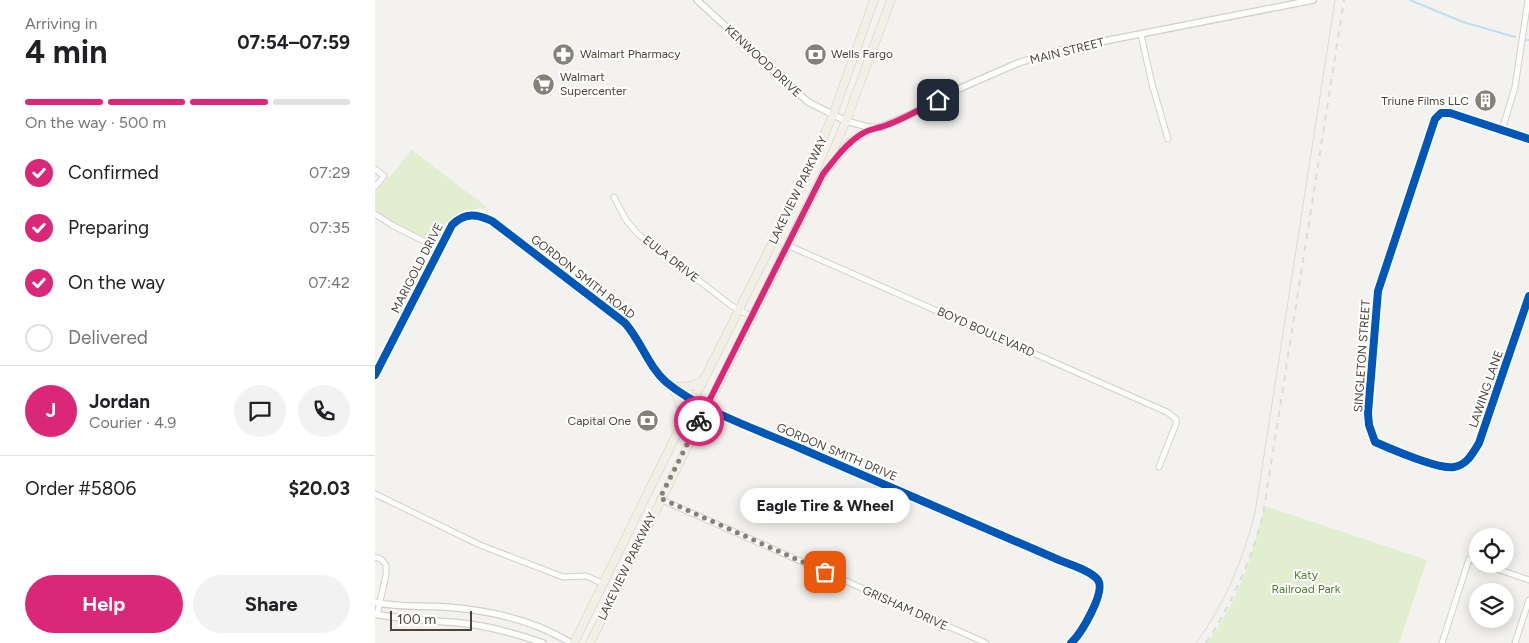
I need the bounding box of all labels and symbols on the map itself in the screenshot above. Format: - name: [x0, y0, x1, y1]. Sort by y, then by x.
- street label: KENWOOD DRIVE: [722, 22, 804, 100]
- street label: MAIN STREET: [1028, 35, 1106, 67]
- pharmacy icon: Walmart Pharmacy: [552, 42, 576, 66]
- bank icon: Wells Fargo: [803, 42, 827, 66]
- place label: Walmart Pharmacy: [580, 47, 681, 61]
- place label: Wells Fargo: [831, 47, 893, 61]
- place label: Walmart Supercenter: [560, 70, 627, 98]
- supermarket icon: Walmart Supercenter: [532, 72, 556, 96]
- pin: [917, 79, 959, 121]
- building icon: Triune Films LLC: [1473, 89, 1497, 113]
- place label: Triune Films LLC: [1381, 94, 1469, 108]
- street label: LAKEVIEW PARKWAY: [766, 133, 831, 246]
- street label: MARIGOLD DRIVE: [388, 221, 446, 315]
- street label: GORDON SMITH ROAD: [528, 232, 638, 322]
- street label: EULA DRIVE: [640, 233, 702, 285]
- street label: SINGLETON STREET: [1351, 299, 1373, 413]
- street label: BOYD BOULEVARD: [935, 304, 1037, 360]
- street label: LAWING LANE: [1466, 348, 1506, 430]
- courier: [674, 396, 724, 446]
- bank icon: Capital One: [635, 409, 659, 433]
- place label: Capital One: [568, 414, 631, 428]
- street label: GORDON SMITH DRIVE: [775, 420, 899, 484]
- callout: Eagle Tire & Wheel: [740, 487, 910, 522]
- street label: LAKEVIEW PARKWAY: [595, 509, 660, 622]
- pin: [804, 551, 846, 593]
- park label: Katy Railroad Park: [1271, 568, 1341, 596]
- street label: GRISHAM DRIVE: [860, 583, 950, 633]
- scale bar: [390, 608, 473, 631]

